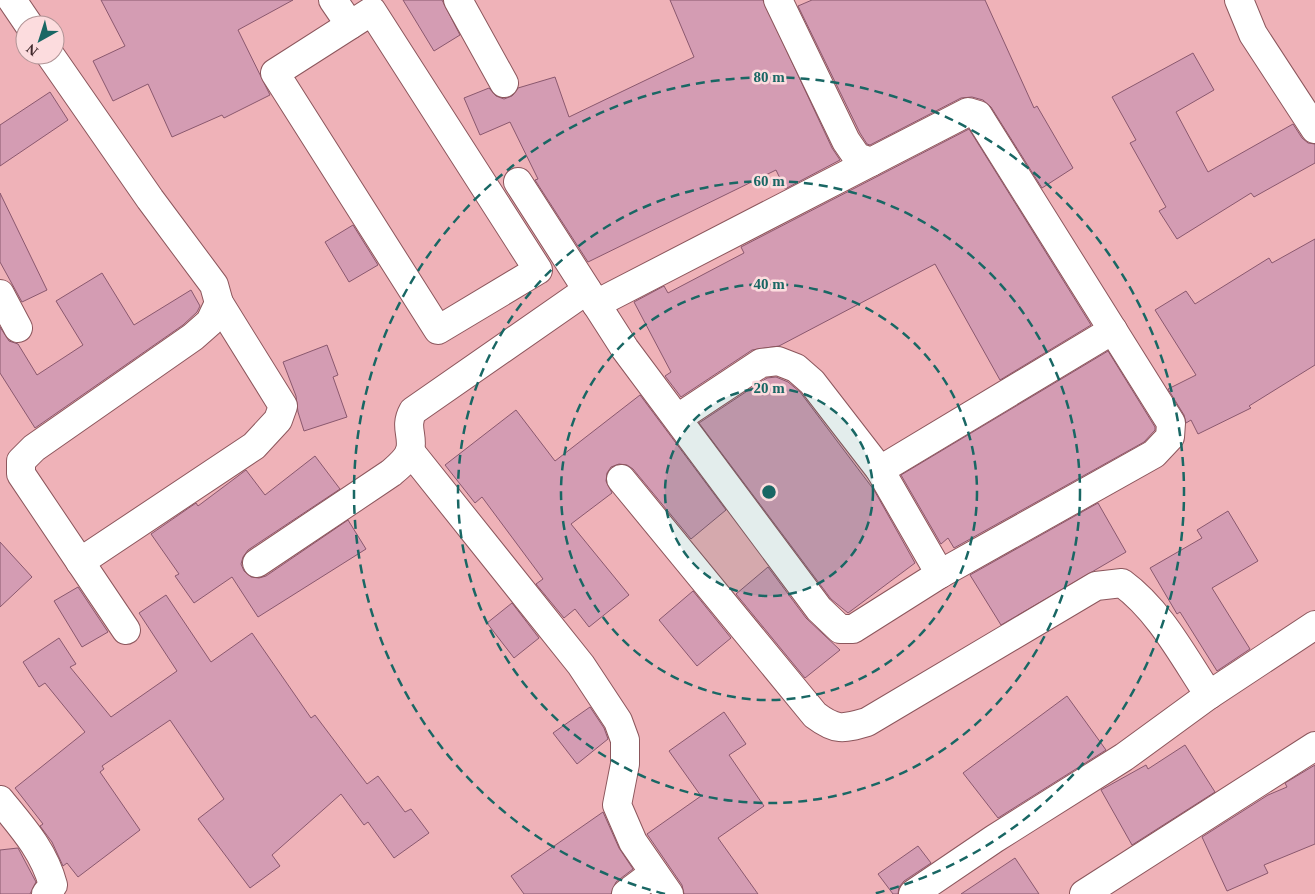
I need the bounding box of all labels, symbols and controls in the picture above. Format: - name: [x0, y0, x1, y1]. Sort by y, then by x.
- north arrow: [15, 15, 65, 65]
- text: N: [23, 41, 41, 59]
- text: 80 m: [753, 69, 785, 85]
- text: 60 m: [753, 173, 785, 189]
- text: 40 m: [753, 276, 785, 292]
- text: 20 m: [753, 380, 785, 396]
- centre of rings: [760, 483, 778, 501]

